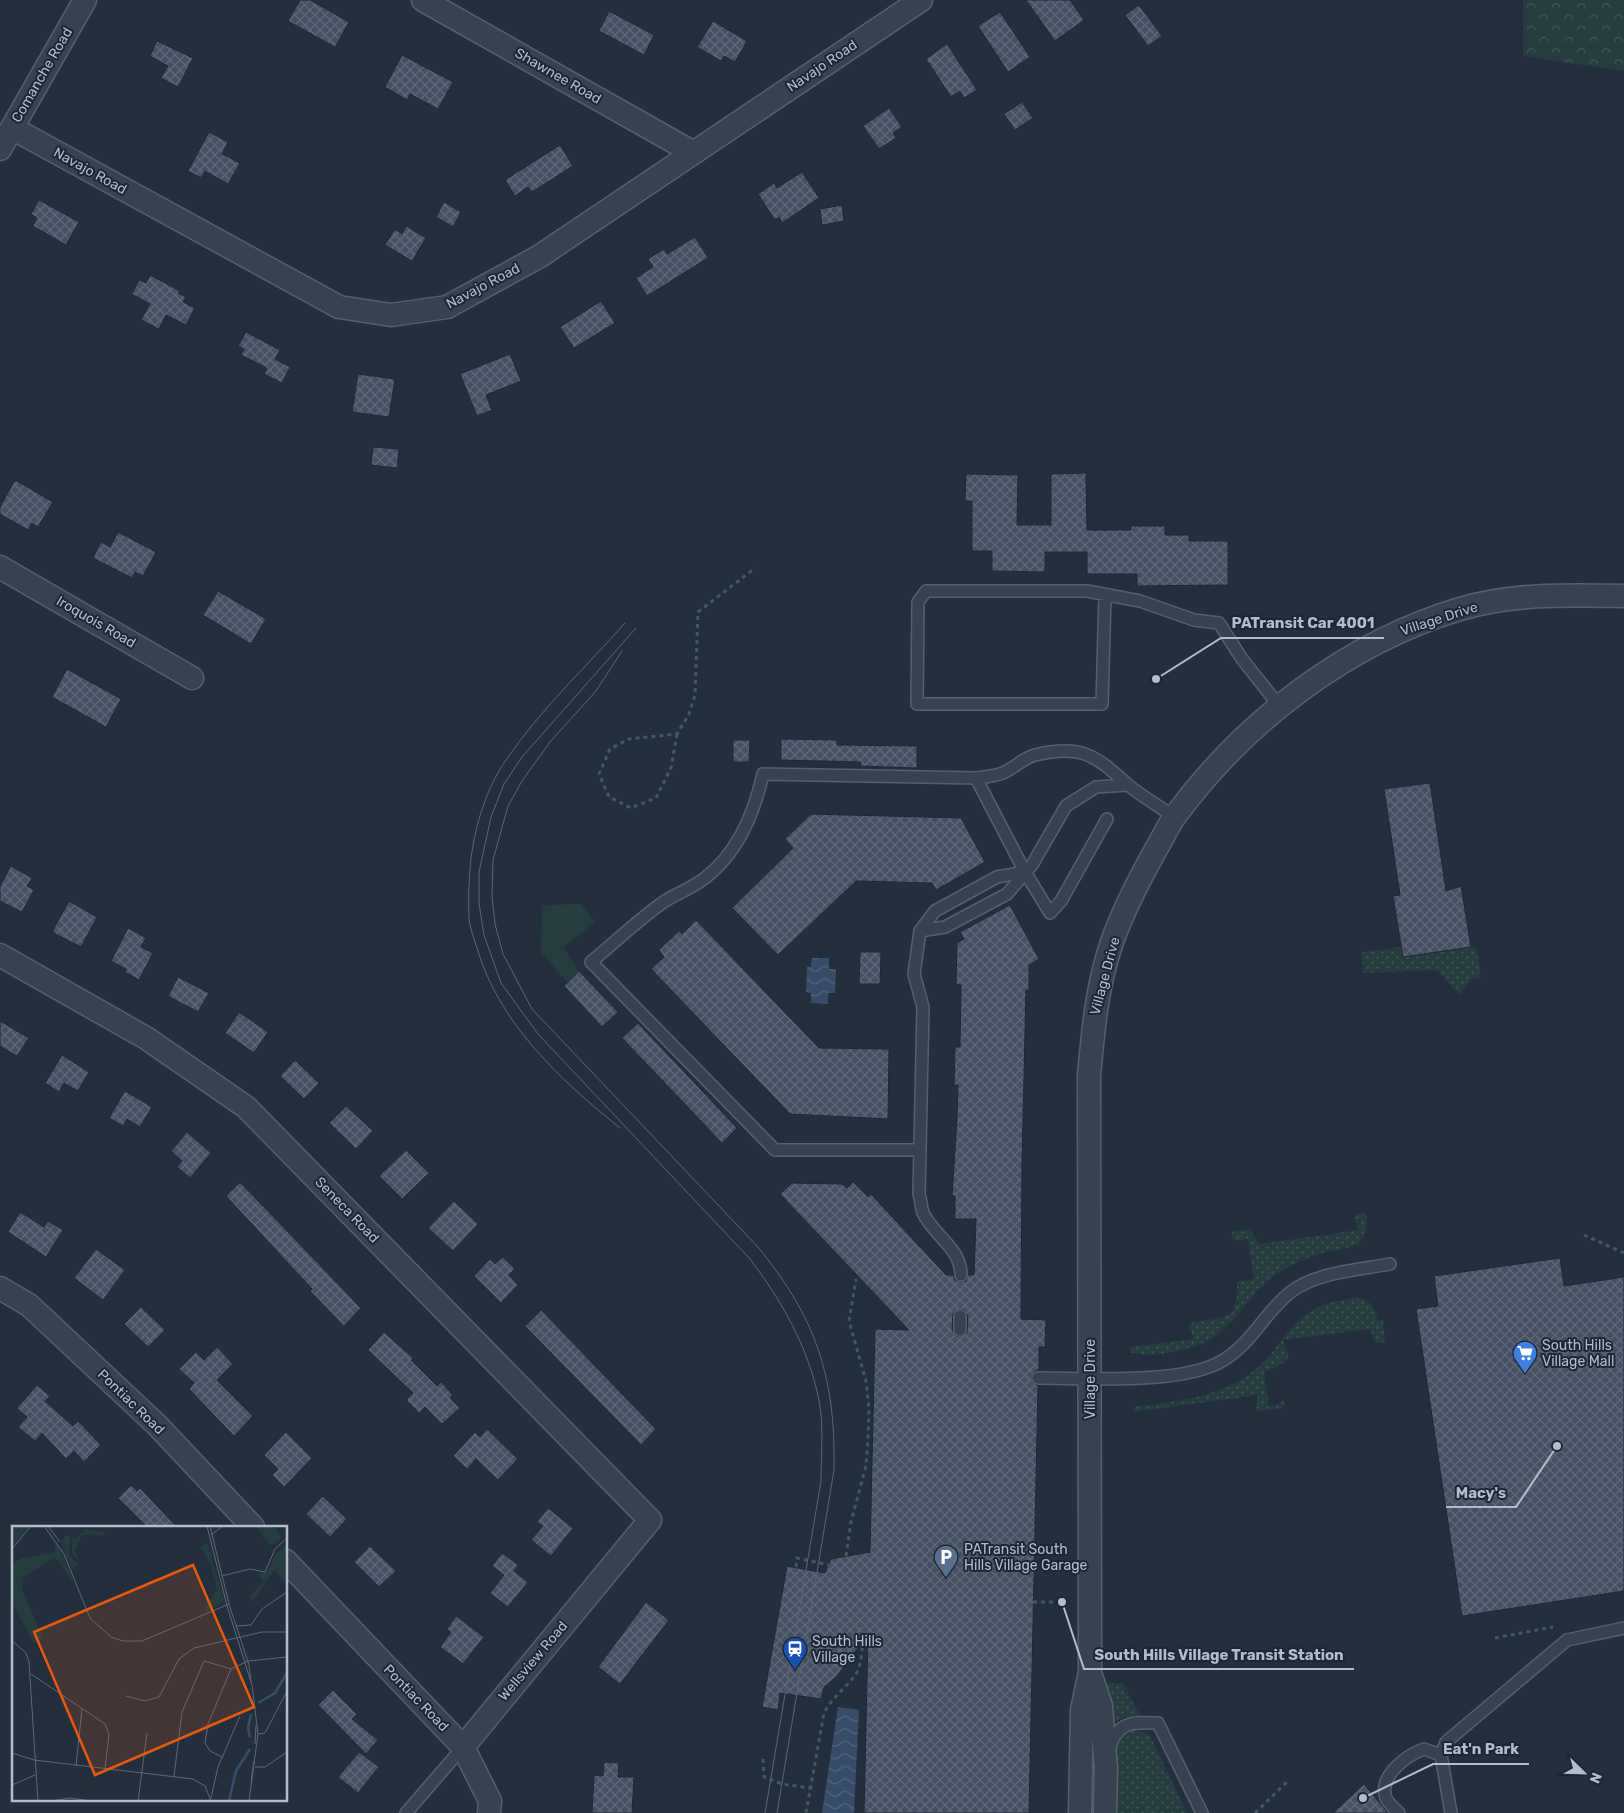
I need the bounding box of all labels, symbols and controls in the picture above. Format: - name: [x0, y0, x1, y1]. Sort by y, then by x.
- street label: Comanche Road: [8, 25, 76, 125]
- street label: Navajo Road: [784, 36, 860, 96]
- street label: Shawnee Road: [512, 44, 604, 108]
- street label: Navajo Road: [51, 144, 129, 198]
- street label: Navajo Road: [443, 260, 523, 312]
- street label: Iroquois Road: [53, 592, 139, 652]
- street label: Village Drive: [1398, 598, 1480, 640]
- callout: PATransit Car 4001: [1221, 608, 1384, 638]
- text: PATransit Car 4001: [1232, 614, 1374, 632]
- street label: Village Drive: [1086, 935, 1124, 1017]
- street label: Seneca Road: [311, 1174, 383, 1246]
- place label: South Hills Village Mall: [1542, 1337, 1614, 1370]
- street label: Village Drive: [1082, 1339, 1099, 1419]
- supermarket icon: South Hills Village Mall: [1512, 1340, 1538, 1374]
- street label: Pontiac Road: [94, 1366, 168, 1438]
- callout: Macy's: [1446, 1477, 1516, 1507]
- text: Macy's: [1456, 1484, 1506, 1502]
- inset map: [12, 1526, 288, 1800]
- place label: PATransit South Hills Village Garage: [964, 1541, 1088, 1574]
- parking icon: PATransit South Hills Village Garage: [933, 1544, 959, 1578]
- street label: Wellsview Road: [495, 1618, 571, 1704]
- place label: South Hills Village: [812, 1633, 882, 1666]
- station icon: South Hills Village: [782, 1636, 808, 1670]
- callout: South Hills Village Transit Station: [1084, 1639, 1354, 1669]
- text: South Hills Village Transit Station: [1094, 1646, 1344, 1664]
- street label: Pontiac Road: [380, 1661, 452, 1735]
- callout: Eat'n Park: [1433, 1734, 1529, 1764]
- text: Eat'n Park: [1443, 1740, 1519, 1758]
- north arrow: [1559, 1748, 1609, 1798]
- text: N: [1586, 1770, 1605, 1786]

